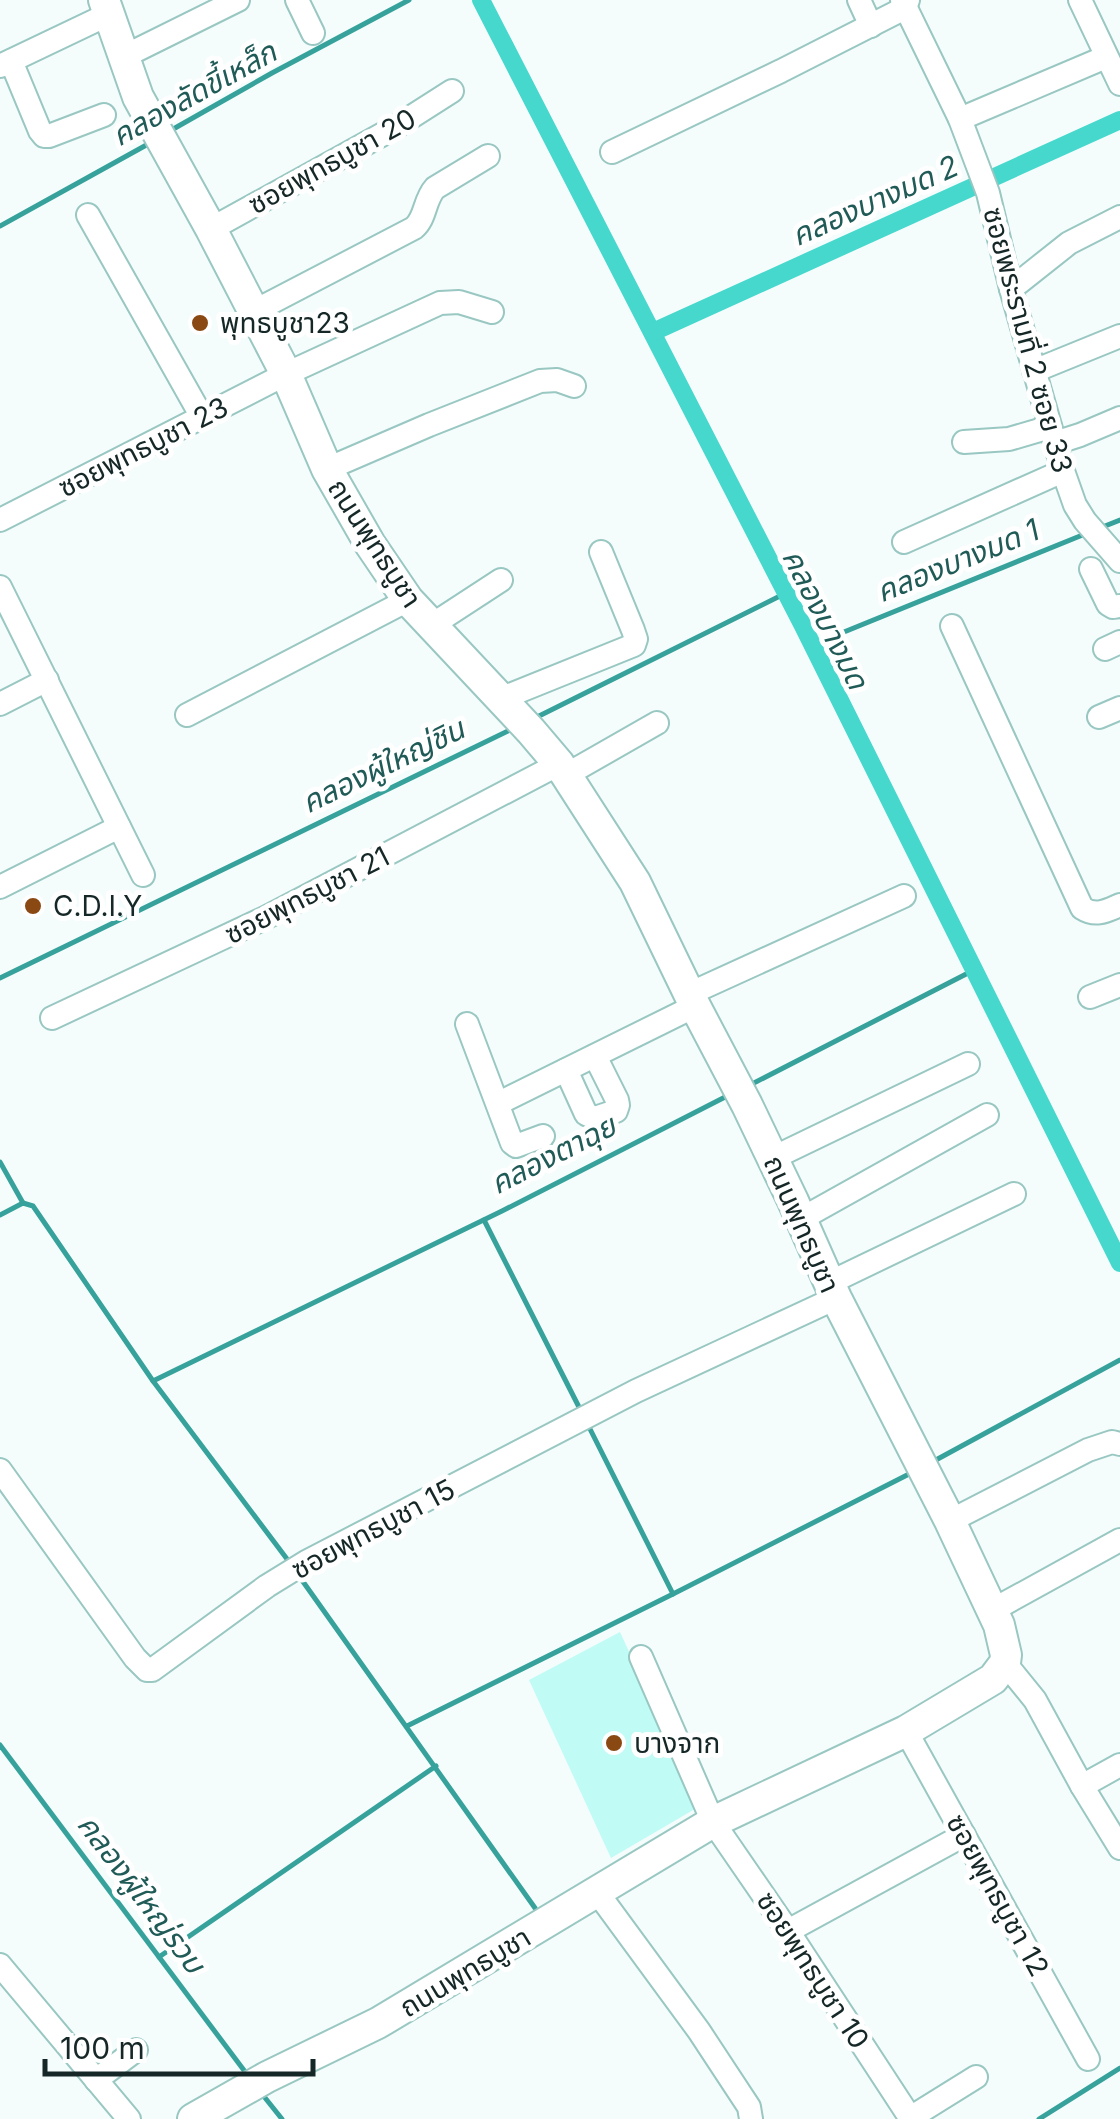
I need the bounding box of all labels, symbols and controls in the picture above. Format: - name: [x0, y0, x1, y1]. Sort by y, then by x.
- water label: คลองลัดขี้เหล็ก: [104, 31, 283, 153]
- street label: ซอยพุทธบูชา 20: [242, 101, 422, 222]
- water label: คลองบางมด 2: [786, 147, 964, 253]
- street label: ซอยพระรามที่ 2 ซอย 33: [976, 203, 1082, 477]
- place label: พุทธบูชา23: [220, 306, 350, 341]
- marker: พุทธบูชา23: [189, 312, 211, 334]
- street label: ซอยพุทธบูชา 23: [52, 390, 234, 505]
- street label: ถนนพุทธบูชา: [320, 472, 429, 614]
- water label: คลองบางมด 1: [871, 511, 1045, 609]
- water label: คลองบางมด: [775, 543, 877, 696]
- water label: คลองผู้ใหญ่ชิน: [295, 709, 472, 821]
- street label: ซอยพุทธบูชา 21: [219, 839, 395, 952]
- place label: C.D.I.Y: [53, 889, 142, 923]
- marker: C.D.I.Y: [22, 895, 44, 917]
- water label: คลองตาฉุย: [484, 1106, 624, 1202]
- street label: ถนนพุทธบูชา: [756, 1150, 847, 1298]
- street label: ซอยพุทธบูชา 15: [286, 1472, 461, 1587]
- place label: บางจาก: [634, 1726, 720, 1760]
- marker: บางจาก: [603, 1732, 625, 1754]
- water label: คลองผู้ใหญ่รวบ: [70, 1807, 214, 1982]
- street label: ซอยพุทธบูชา 12: [939, 1808, 1057, 1982]
- street label: ซอยพุทธบูชา 10: [749, 1885, 876, 2056]
- street label: ถนนพุทธบูชา: [393, 1920, 537, 2025]
- scale bar: [45, 2014, 312, 2076]
- text: 100 m: [60, 2030, 145, 2066]

